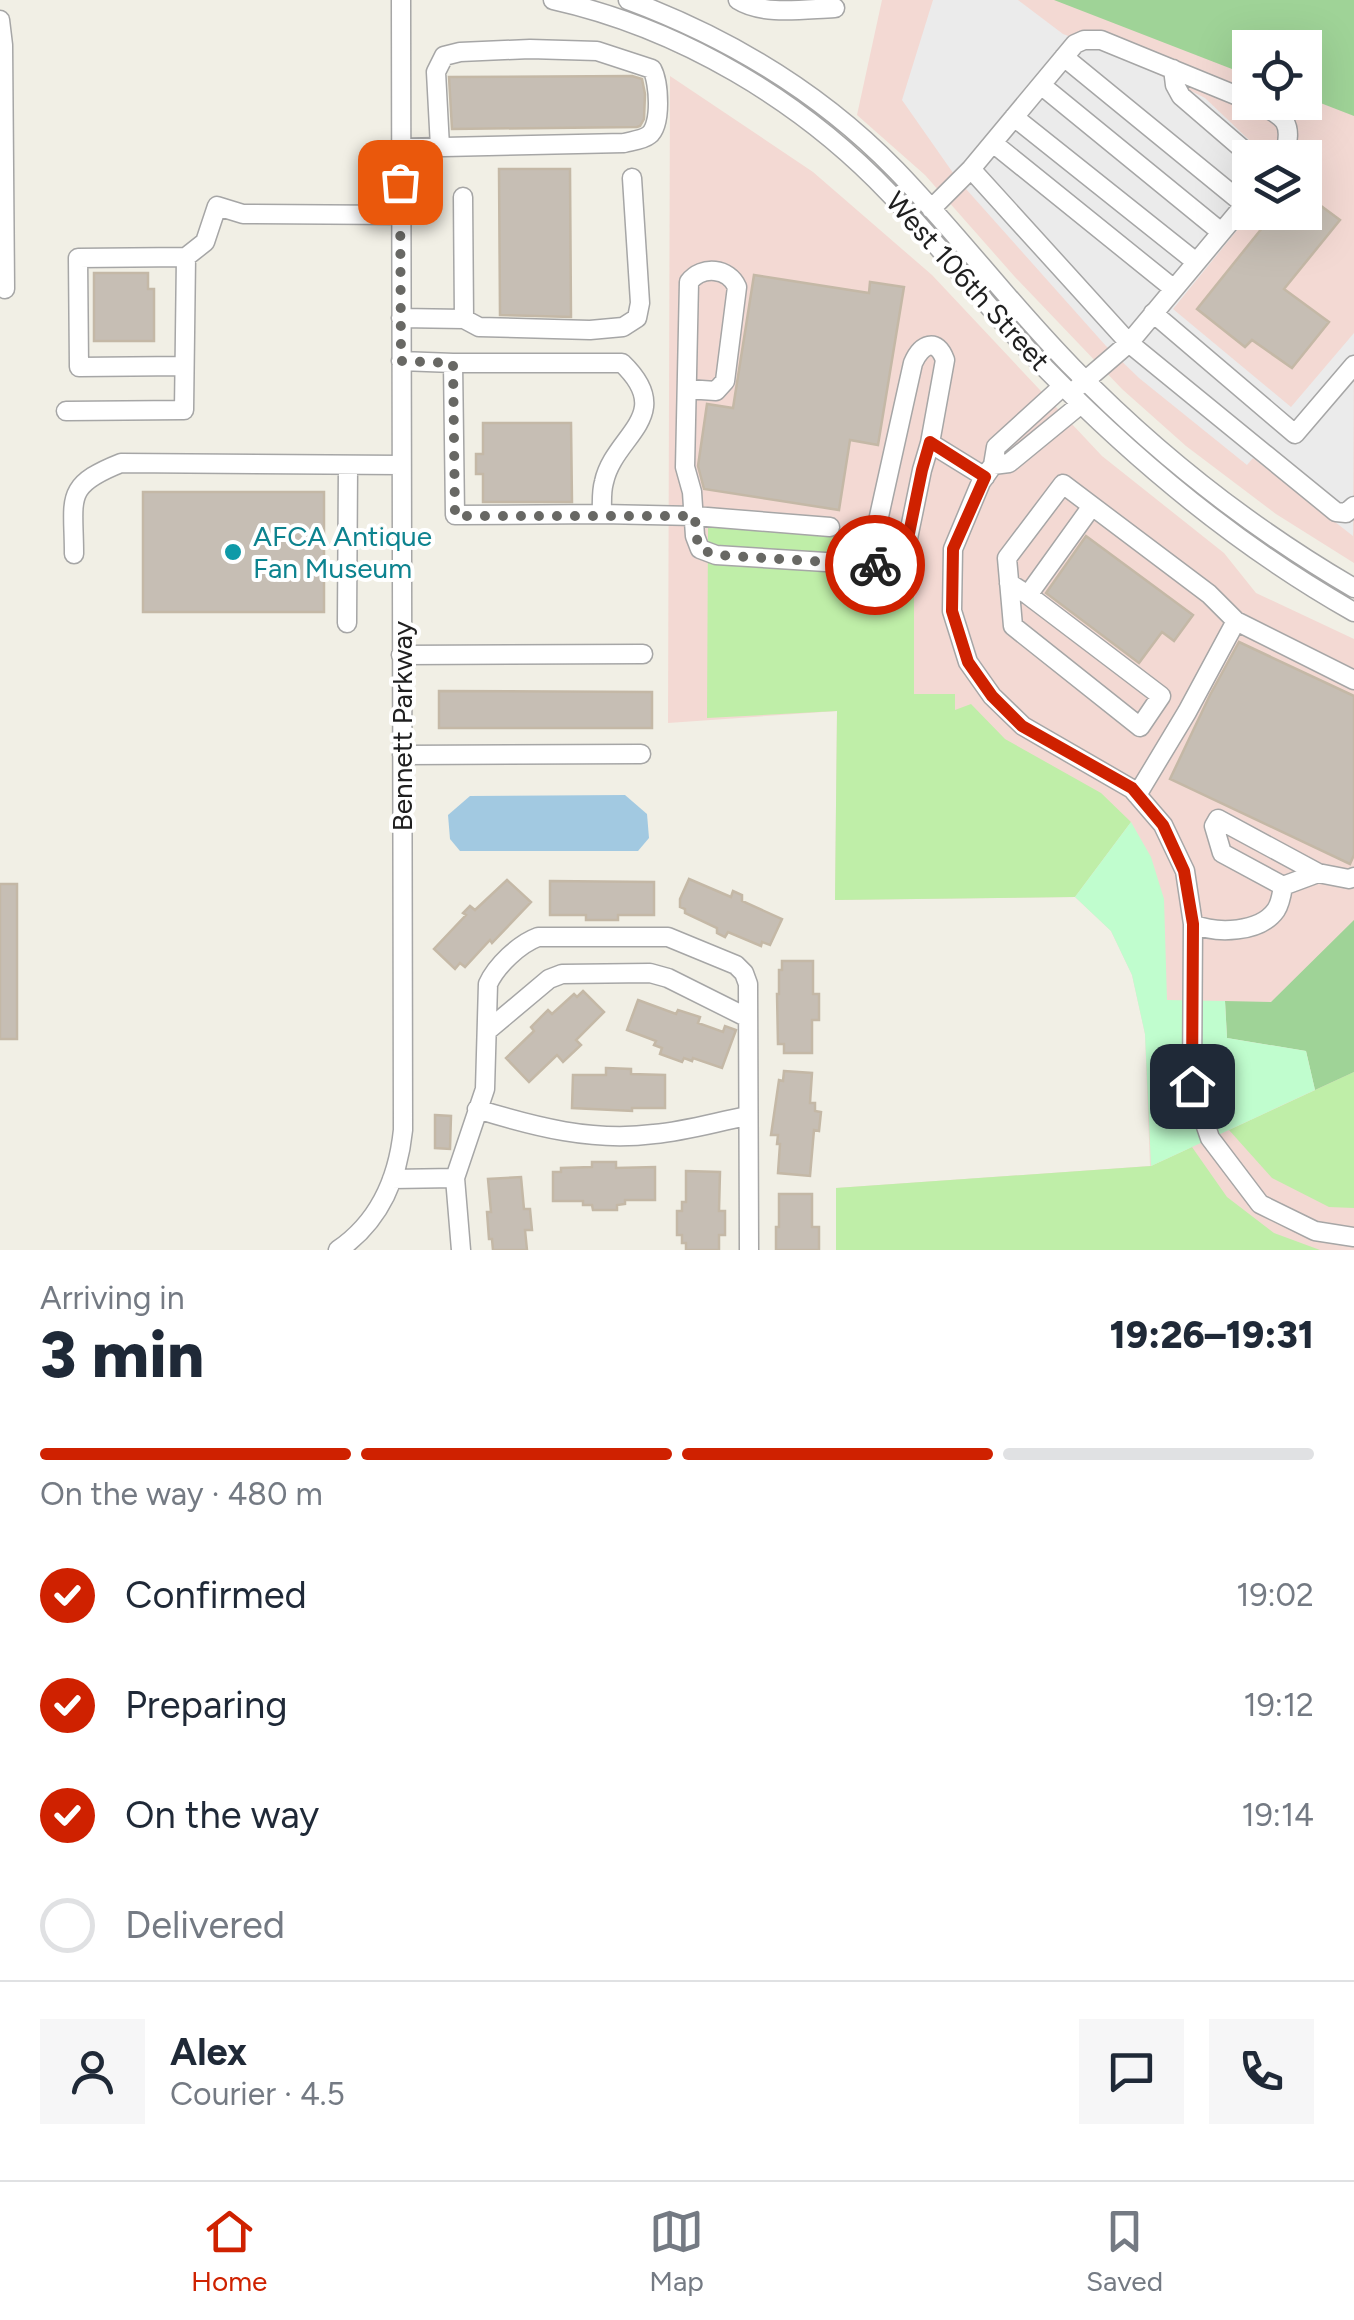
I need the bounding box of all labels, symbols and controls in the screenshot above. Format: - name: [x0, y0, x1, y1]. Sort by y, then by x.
- map controls: [1232, 30, 1322, 230]
- button: locate: [1232, 30, 1322, 120]
- pin: [358, 140, 443, 225]
- button: layers: [1232, 140, 1322, 230]
- icon: bag: [373, 155, 428, 210]
- street label: West 106th Street: [879, 185, 1057, 377]
- courier: [825, 515, 925, 615]
- place label: AFCA Antique Fan Museum: [253, 519, 432, 585]
- icon: bike: [848, 538, 903, 593]
- marker: AFCA Antique Fan Museum: [222, 541, 244, 563]
- street label: Bennett Parkway: [385, 620, 419, 831]
- pin: [1150, 1044, 1235, 1129]
- icon: home: [1165, 1059, 1220, 1114]
- text: Arriving in: [40, 1279, 185, 1317]
- text: 19:26–19:31: [1109, 1312, 1314, 1358]
- text: 3 min: [40, 1315, 204, 1393]
- text: On the way · 480 m: [40, 1475, 323, 1513]
- icon: check: [40, 1568, 95, 1623]
- text: Confirmed: [125, 1572, 307, 1618]
- text: 19:02: [1236, 1576, 1314, 1614]
- icon: check: [40, 1678, 95, 1733]
- text: Preparing: [125, 1682, 287, 1728]
- text: 19:12: [1243, 1686, 1314, 1724]
- icon: check: [40, 1788, 95, 1843]
- text: On the way: [125, 1792, 319, 1838]
- text: 19:14: [1241, 1796, 1314, 1834]
- text: Delivered: [125, 1902, 285, 1948]
- button: person: [40, 2019, 145, 2124]
- button: chat: [1079, 2019, 1184, 2124]
- button: phone: [1209, 2019, 1314, 2124]
- text: Alex: [170, 2029, 247, 2075]
- text: Courier · 4.5: [170, 2075, 345, 2113]
- tab: Home: [191, 2204, 267, 2298]
- tab: Map: [649, 2204, 704, 2298]
- tab: Saved: [1086, 2204, 1163, 2298]

